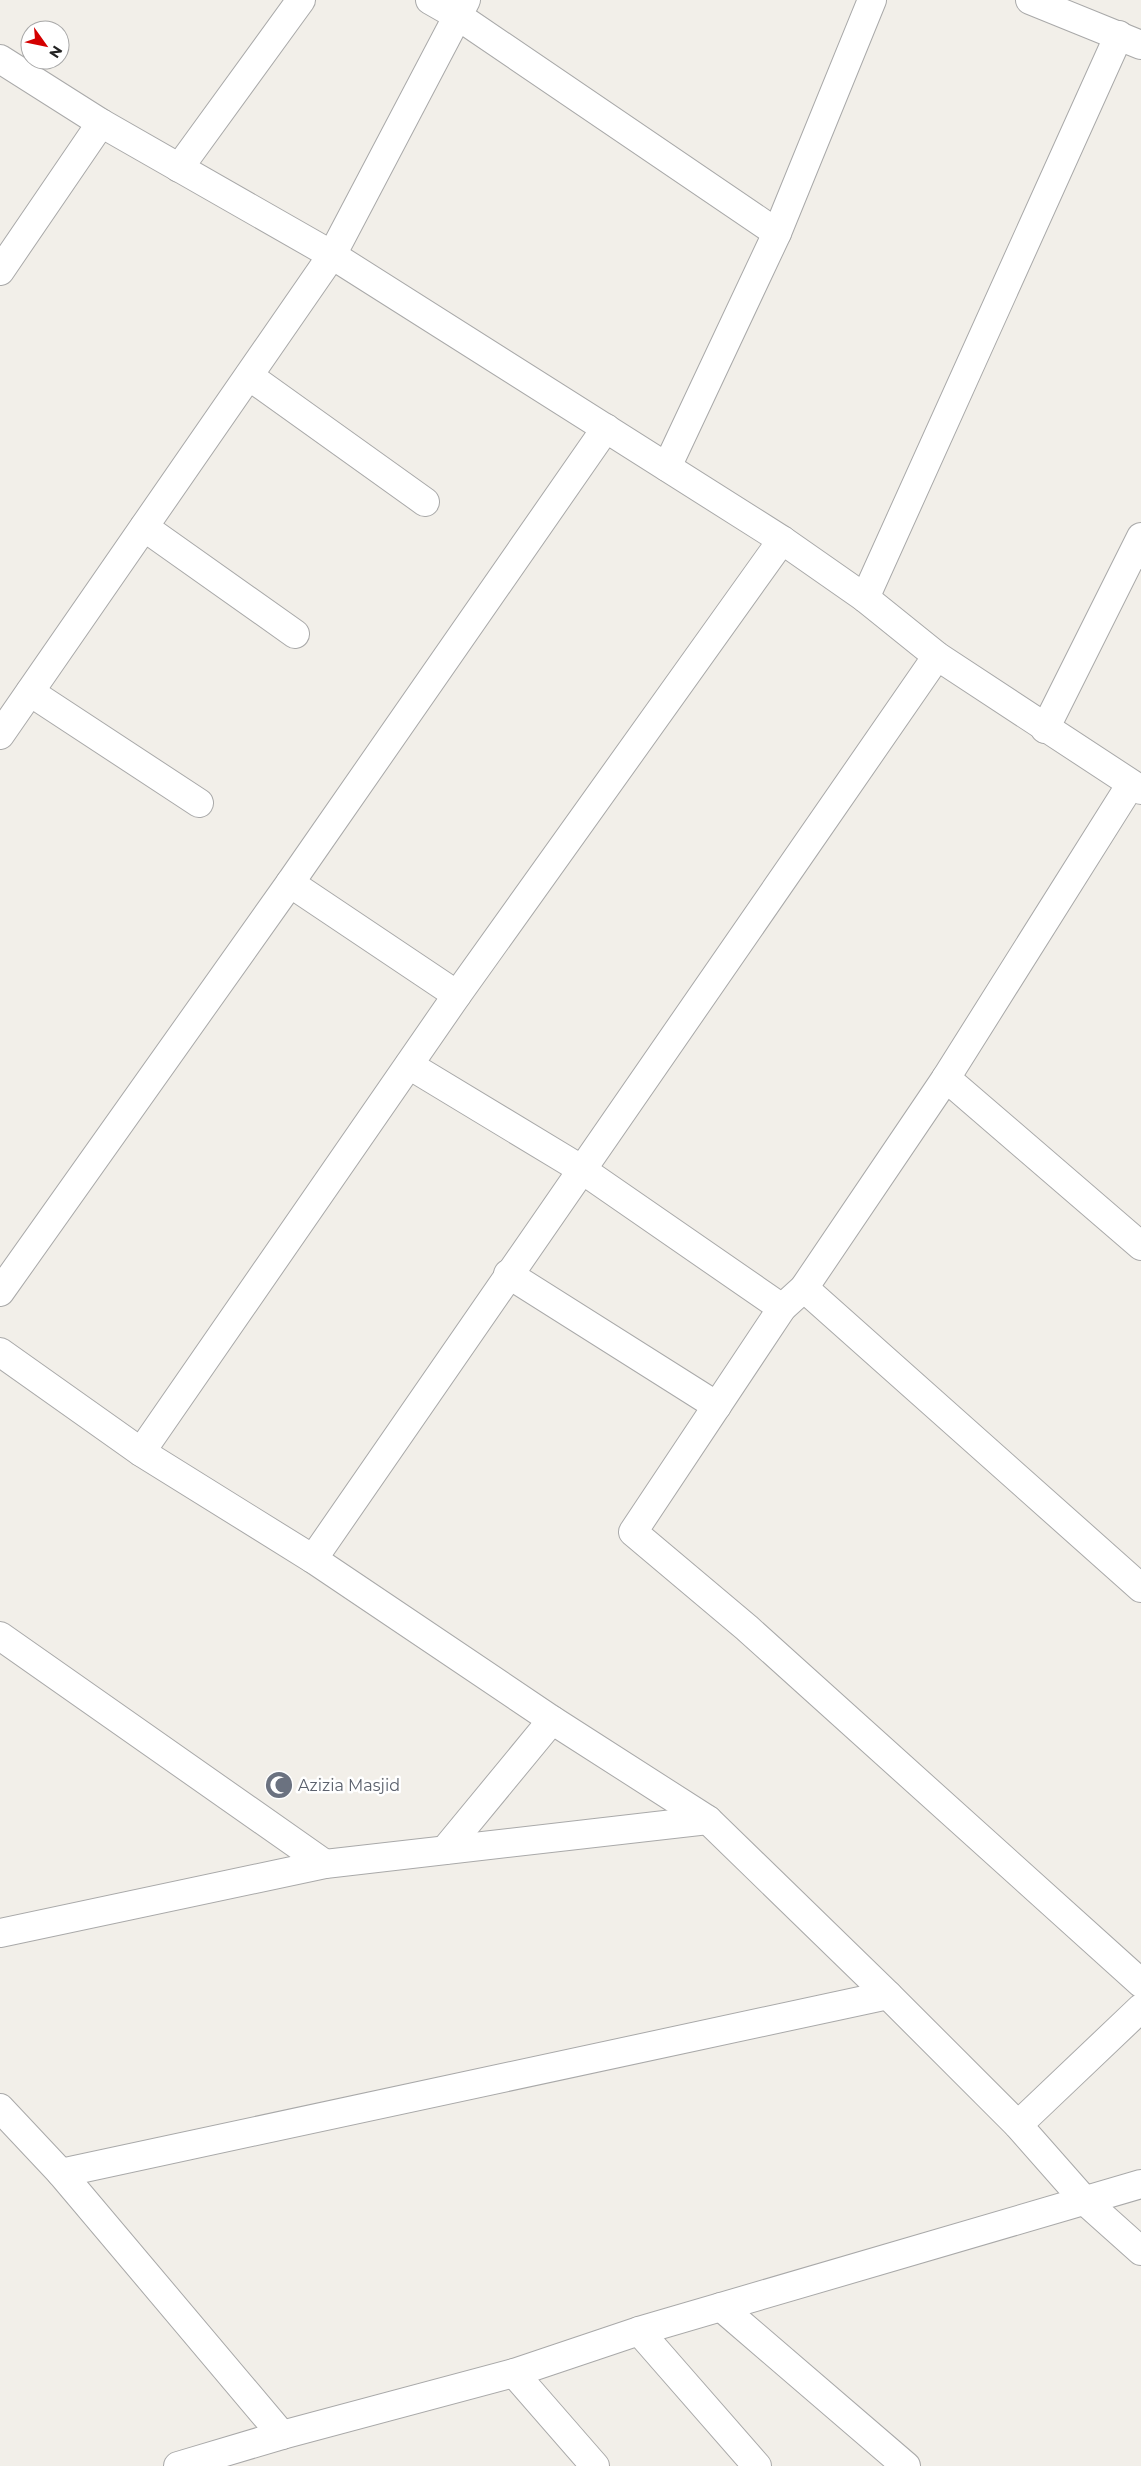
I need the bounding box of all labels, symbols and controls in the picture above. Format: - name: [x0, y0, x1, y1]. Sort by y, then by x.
- north arrow: [20, 20, 70, 70]
- text: N: [45, 42, 67, 62]
- mosque icon: Azizia Masjid: [264, 1770, 294, 1800]
- place label: Azizia Masjid: [298, 1776, 400, 1795]

